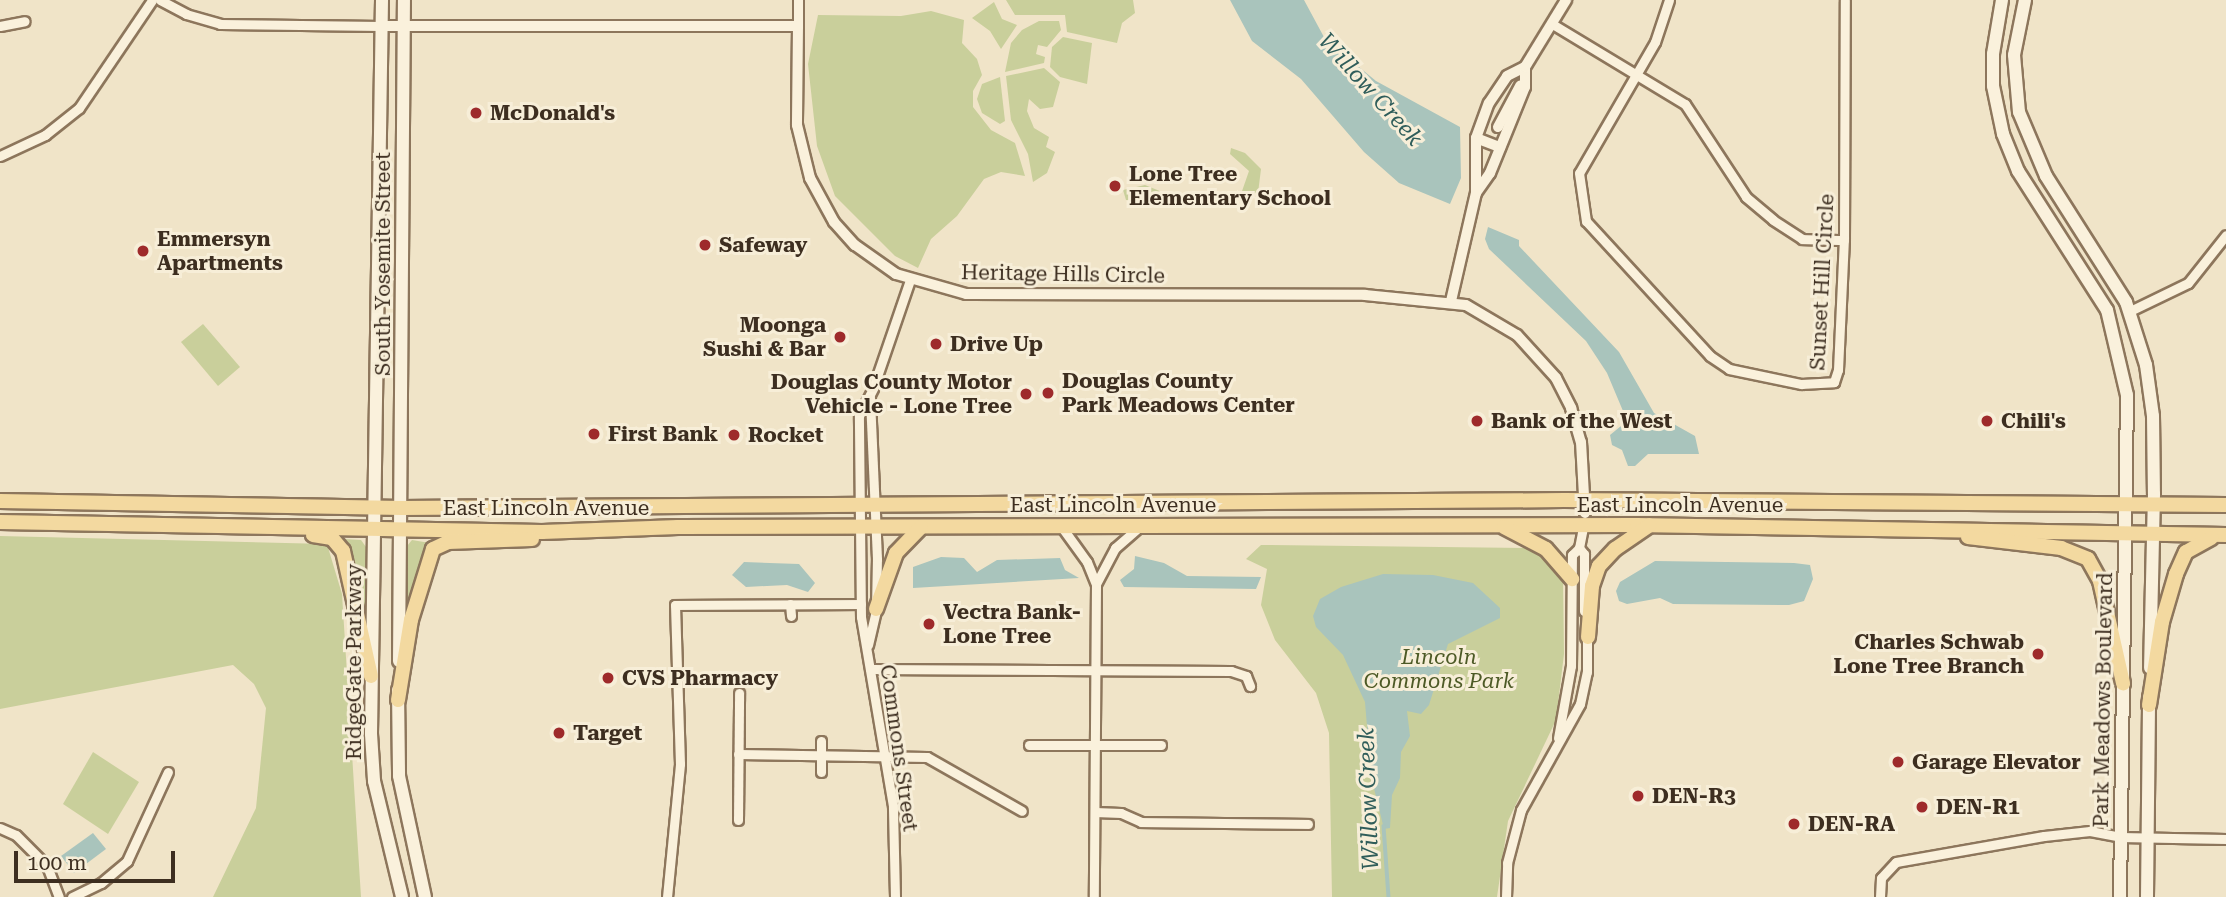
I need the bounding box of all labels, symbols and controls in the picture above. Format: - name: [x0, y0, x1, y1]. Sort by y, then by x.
- water label: Willow Creek: [1312, 28, 1428, 152]
- place label: McDonald's: [490, 100, 615, 126]
- marker: McDonald's: [468, 105, 484, 121]
- street label: South Yosemite Street: [370, 152, 396, 376]
- place label: Lone Tree Elementary School: [1129, 161, 1331, 211]
- marker: Lone Tree Elementary School: [1107, 178, 1123, 194]
- street label: Sunset Hill Circle: [1805, 193, 1839, 371]
- place label: Emmersyn Apartments: [157, 226, 283, 276]
- place label: Safeway: [719, 232, 807, 258]
- marker: Safeway: [697, 237, 713, 253]
- marker: Emmersyn Apartments: [135, 243, 151, 259]
- street label: Heritage Hills Circle: [961, 260, 1165, 288]
- place label: Moonga Sushi & Bar: [703, 312, 826, 362]
- marker: Moonga Sushi & Bar: [832, 329, 848, 345]
- place label: Drive Up: [950, 331, 1043, 357]
- marker: Drive Up: [928, 336, 944, 352]
- place label: Douglas County Park Meadows Center: [1062, 368, 1295, 418]
- place label: Douglas County Motor Vehicle - Lone Tree: [771, 369, 1012, 419]
- marker: Douglas County Park Meadows Center: [1040, 385, 1056, 401]
- marker: Douglas County Motor Vehicle - Lone Tree: [1018, 386, 1034, 402]
- place label: Bank of the West: [1491, 408, 1672, 434]
- place label: Chili's: [2001, 408, 2066, 434]
- marker: Bank of the West: [1469, 413, 1485, 429]
- marker: Chili's: [1979, 413, 1995, 429]
- place label: First Bank: [608, 421, 718, 447]
- place label: Rocket: [748, 422, 823, 448]
- marker: First Bank: [586, 426, 602, 442]
- marker: Rocket: [726, 427, 742, 443]
- street label: East Lincoln Avenue: [1010, 492, 1216, 518]
- street label: East Lincoln Avenue: [1577, 492, 1783, 518]
- street label: East Lincoln Avenue: [443, 495, 649, 521]
- street label: RidgeGate Parkway: [341, 564, 367, 760]
- street label: Park Meadows Boulevard: [2088, 572, 2118, 828]
- place label: Vectra Bank- Lone Tree: [943, 599, 1081, 649]
- marker: Vectra Bank- Lone Tree: [921, 616, 937, 632]
- place label: Charles Schwab Lone Tree Branch: [1833, 629, 2024, 679]
- park label: Lincoln Commons Park: [1364, 644, 1514, 694]
- marker: Charles Schwab Lone Tree Branch: [2030, 646, 2046, 662]
- street label: Commons Street: [875, 663, 923, 833]
- place label: CVS Pharmacy: [622, 665, 778, 691]
- marker: CVS Pharmacy: [600, 670, 616, 686]
- place label: Target: [573, 720, 642, 746]
- marker: Target: [551, 725, 567, 741]
- water label: Willow Creek: [1353, 727, 1385, 871]
- place label: Garage Elevator: [1912, 749, 2081, 775]
- marker: Garage Elevator: [1890, 754, 1906, 770]
- place label: DEN-R3: [1652, 783, 1736, 809]
- marker: DEN-R3: [1630, 788, 1646, 804]
- place label: DEN-R1: [1936, 794, 2020, 820]
- marker: DEN-R1: [1914, 799, 1930, 815]
- place label: DEN-RA: [1808, 811, 1895, 837]
- marker: DEN-RA: [1786, 816, 1802, 832]
- scale bar: [18, 838, 178, 882]
- text: 100 m: [27, 851, 87, 875]

